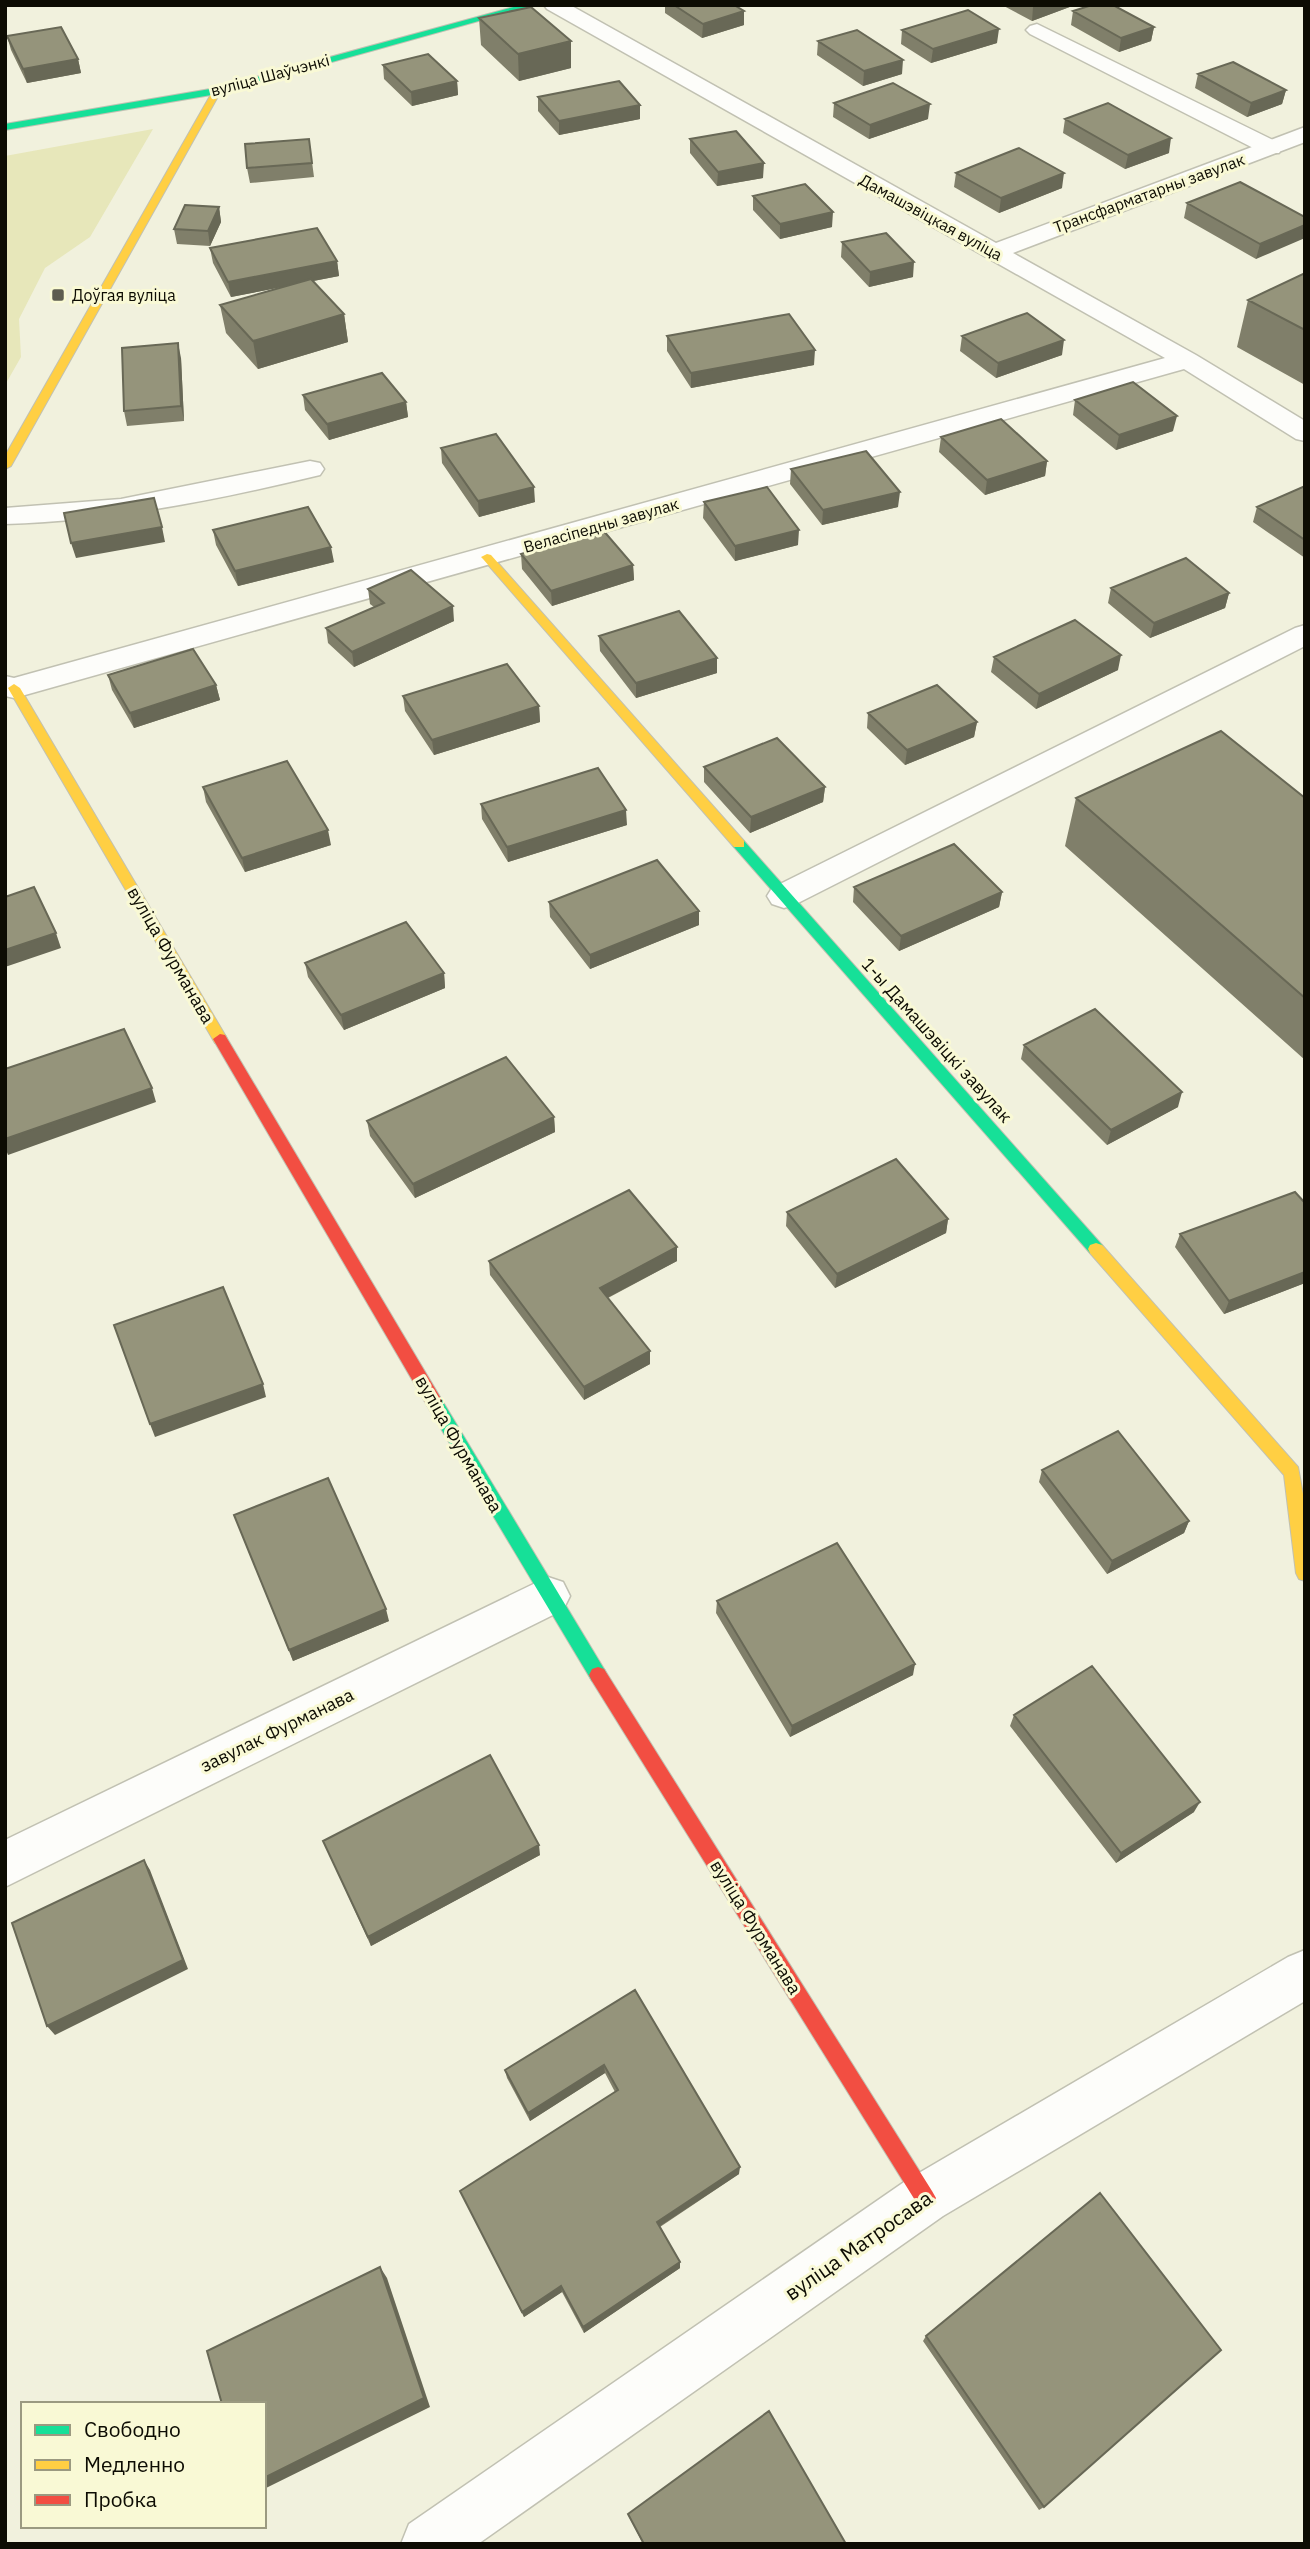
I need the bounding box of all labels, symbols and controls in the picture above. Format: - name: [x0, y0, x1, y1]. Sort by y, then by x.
- street label: вуліца Шаўчэнкі: [208, 50, 332, 100]
- street label: Трансфарматарны завулак: [1051, 149, 1248, 237]
- street label: Дамашэвіцкая вуліца: [856, 169, 1006, 265]
- place label: Доўгая вуліца: [72, 285, 176, 305]
- marker: Доўгая вуліца: [50, 287, 66, 303]
- street label: Веласіпедны завулак: [521, 493, 681, 557]
- street label: вуліца Фурманава: [122, 882, 220, 1028]
- street label: 1-ы Дамашэвіцкі завулак: [857, 953, 1017, 1127]
- street label: вуліца Фурманава: [410, 1371, 508, 1517]
- street label: завулак Фурманава: [197, 1683, 358, 1777]
- street label: вуліца Фурманава: [705, 1855, 807, 1999]
- street label: вуліца Матросава: [779, 2184, 937, 2306]
- legend: [21, 2402, 266, 2528]
- text: Свободно: [84, 2415, 181, 2443]
- text: Медленно: [84, 2450, 185, 2478]
- text: Пробка: [84, 2485, 157, 2513]

